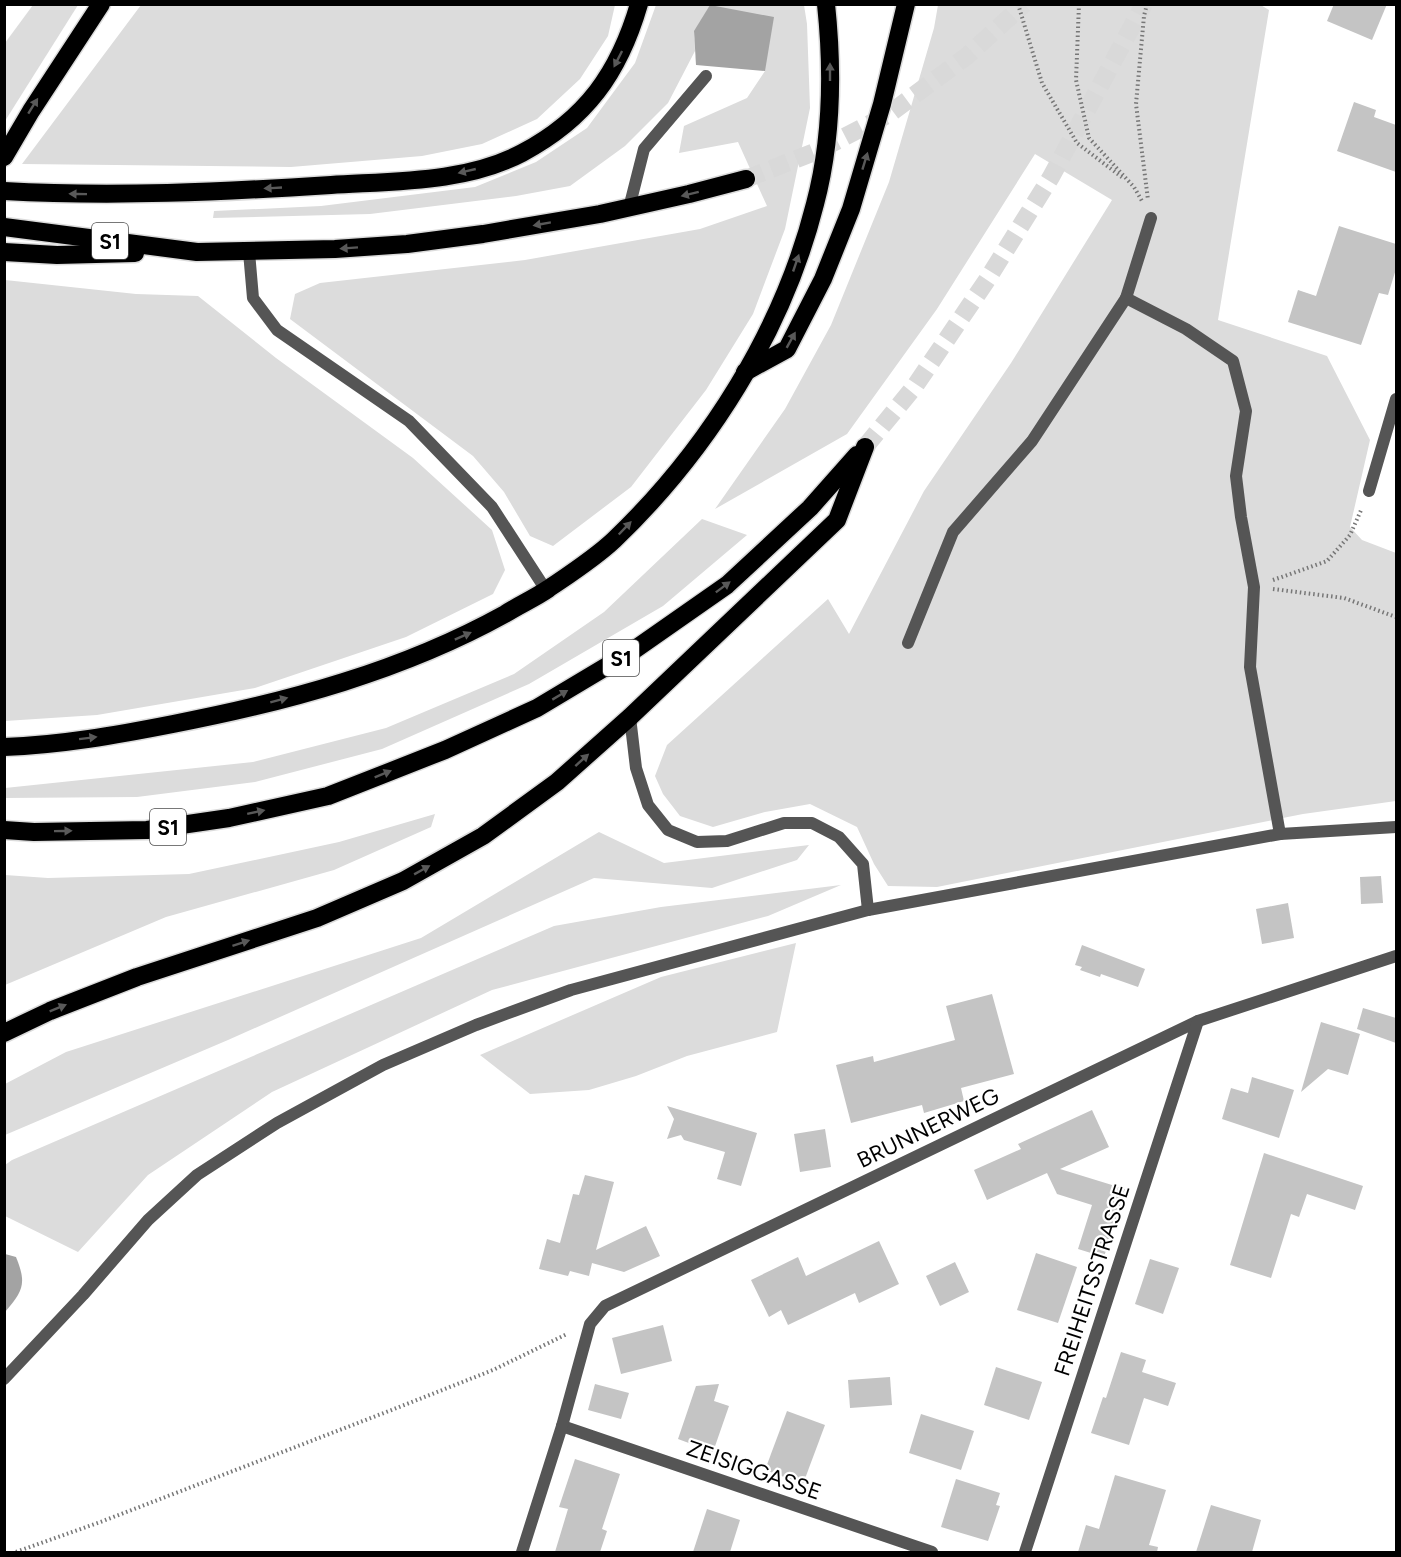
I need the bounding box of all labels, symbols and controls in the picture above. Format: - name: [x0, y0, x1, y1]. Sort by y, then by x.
- one-way arrow: [613, 51, 623, 68]
- one-way arrow: [825, 63, 835, 82]
- one-way arrow: [28, 98, 39, 115]
- one-way arrow: [861, 152, 870, 170]
- one-way arrow: [457, 167, 476, 176]
- one-way arrow: [263, 183, 282, 193]
- one-way arrow: [68, 189, 87, 198]
- one-way arrow: [681, 190, 699, 200]
- one-way arrow: [533, 220, 552, 229]
- road number: S1: [92, 223, 128, 259]
- one-way arrow: [339, 244, 358, 253]
- one-way arrow: [792, 254, 802, 272]
- one-way arrow: [786, 332, 796, 349]
- one-way arrow: [617, 522, 631, 536]
- one-way arrow: [714, 581, 730, 593]
- one-way arrow: [455, 631, 473, 641]
- road number: S1: [603, 640, 639, 676]
- one-way arrow: [552, 689, 568, 700]
- one-way arrow: [270, 695, 289, 705]
- one-way arrow: [79, 734, 98, 743]
- one-way arrow: [574, 754, 589, 767]
- one-way arrow: [374, 769, 392, 779]
- one-way arrow: [247, 807, 266, 816]
- road number: S1: [150, 809, 186, 845]
- one-way arrow: [53, 826, 72, 836]
- one-way arrow: [414, 865, 430, 876]
- one-way arrow: [232, 937, 250, 947]
- one-way arrow: [49, 1003, 67, 1013]
- street label: BRUNNERWEG: [853, 1082, 1003, 1174]
- street label: FREIHEITSSTRASSE: [1048, 1181, 1136, 1379]
- street label: ZEISIGGASSE: [683, 1434, 825, 1506]

